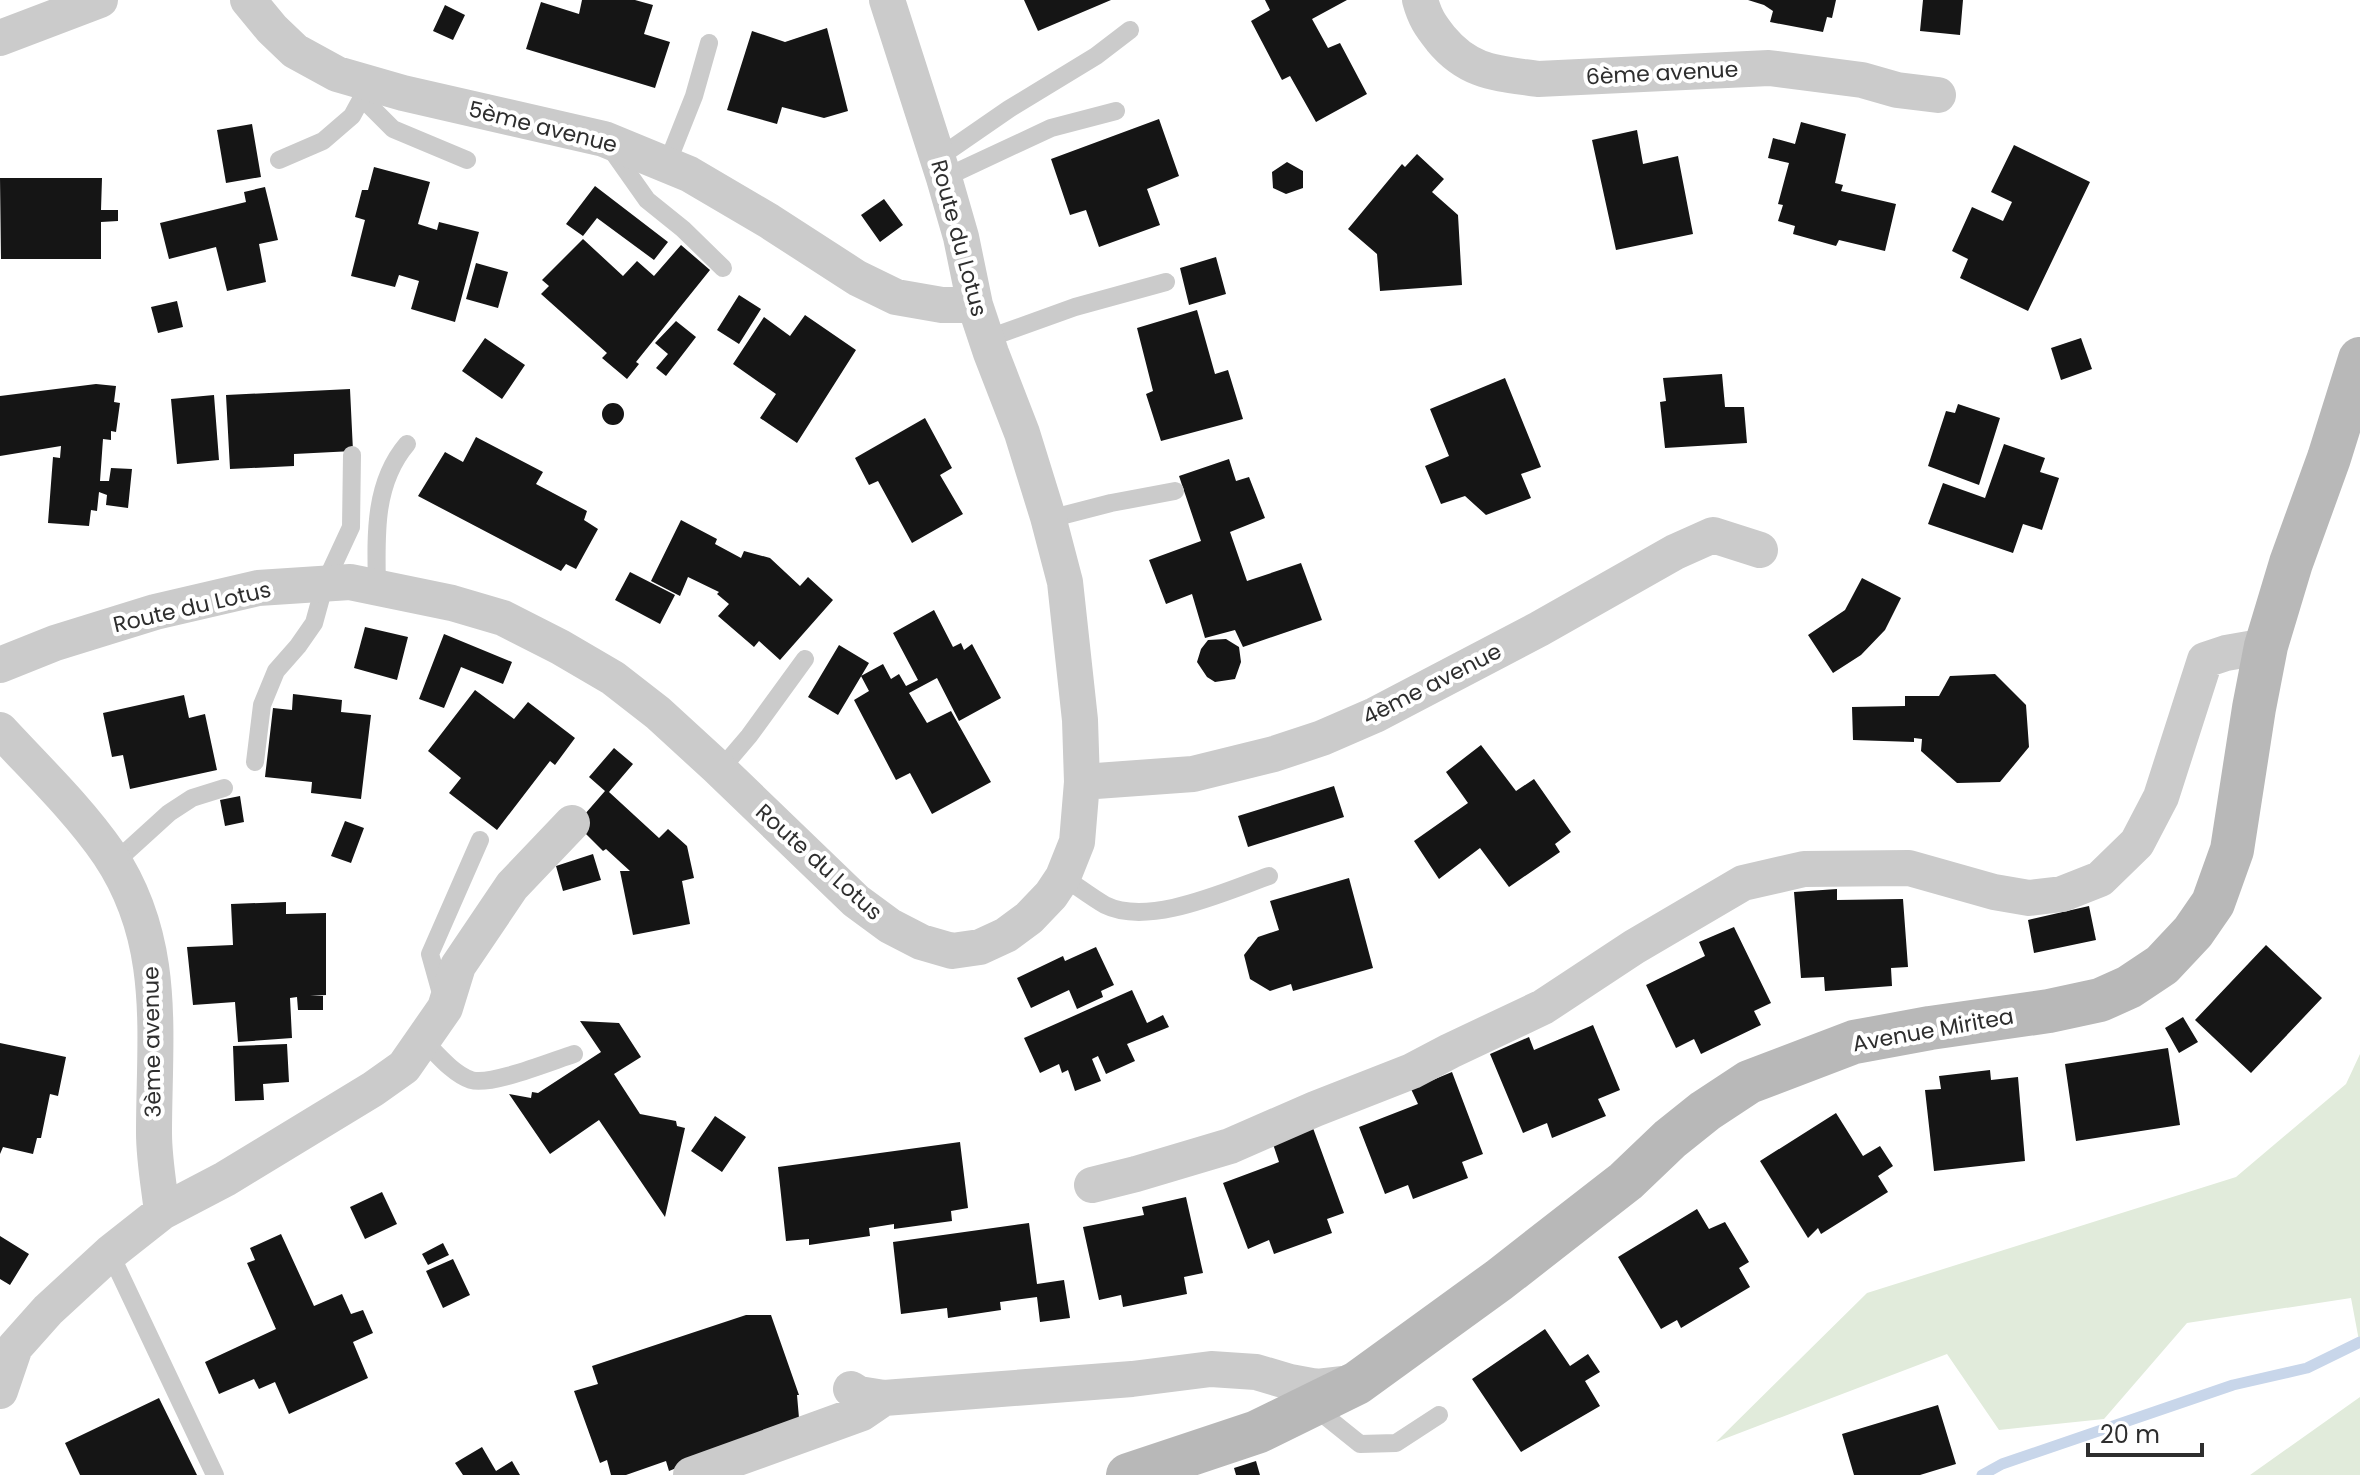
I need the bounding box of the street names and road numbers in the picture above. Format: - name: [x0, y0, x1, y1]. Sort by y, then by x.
- street label: 6ème avenue: [1585, 54, 1739, 92]
- street label: 5ème avenue: [465, 94, 621, 160]
- street label: Route du Lotus: [923, 156, 995, 320]
- street label: Route du Lotus: [110, 574, 274, 640]
- street label: 4ème avenue: [1357, 636, 1507, 732]
- street label: Route du Lotus: [749, 797, 889, 927]
- street label: 3ème avenue: [135, 966, 169, 1118]
- street label: Avenue Miritea: [1850, 1001, 2016, 1059]

